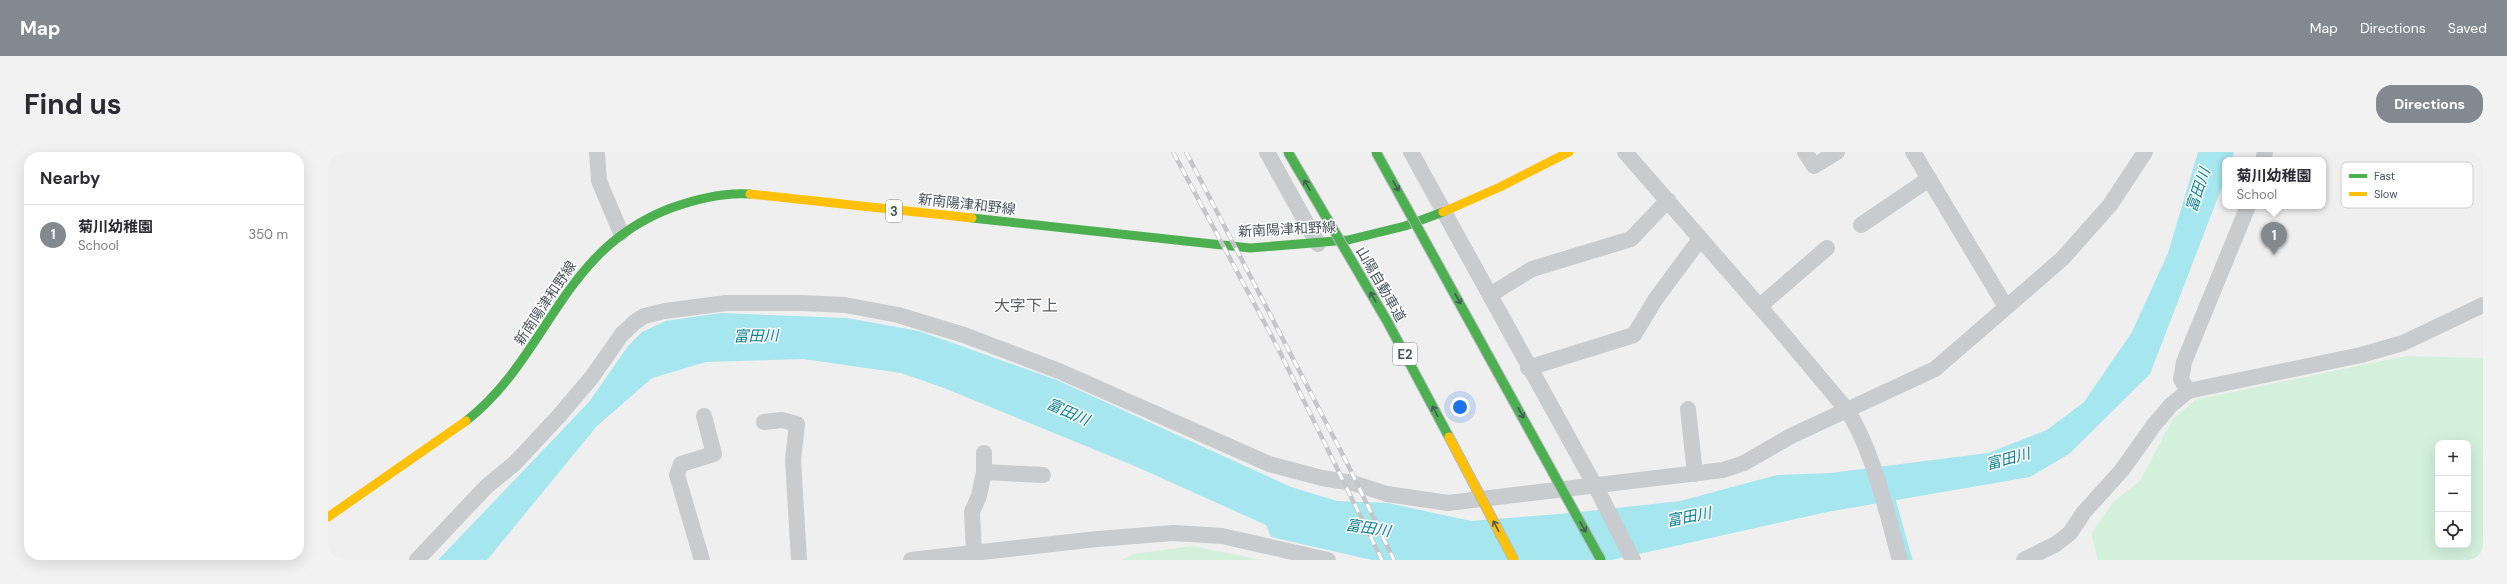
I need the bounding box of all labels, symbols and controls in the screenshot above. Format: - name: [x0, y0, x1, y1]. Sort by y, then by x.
- text: Map: [20, 16, 60, 41]
- text: Map: [2310, 19, 2338, 37]
- text: Directions: [2360, 19, 2426, 37]
- text: Saved: [2448, 19, 2487, 37]
- button: Directions: [2376, 85, 2483, 123]
- text: Find us: [24, 86, 122, 123]
- popup: [2222, 157, 2326, 209]
- legend: [2341, 162, 2473, 208]
- water label: 富田川: [2181, 164, 2215, 215]
- text: 菊川幼稚園: [2236, 166, 2312, 186]
- text: Nearby: [40, 167, 100, 189]
- text: Fast: [2374, 169, 2395, 183]
- one-way arrow: [1392, 179, 1400, 191]
- one-way arrow: [1303, 180, 1311, 191]
- text: School: [2236, 186, 2277, 203]
- text: Slow: [2374, 187, 2398, 201]
- street label: 新南陽津和野線: [917, 190, 1017, 218]
- road number: 3: [886, 200, 902, 222]
- text: 菊川幼稚園: [78, 217, 153, 237]
- street label: 新南陽津和野線: [1238, 217, 1336, 241]
- pin: 1: [2261, 222, 2287, 255]
- text: 1: [51, 226, 55, 243]
- text: 350 m: [248, 226, 288, 243]
- text: School: [78, 237, 119, 254]
- street label: 山陽自動車道: [1352, 243, 1410, 325]
- street label: 新南陽津和野線: [510, 257, 580, 349]
- one-way arrow: [1368, 291, 1376, 303]
- one-way arrow: [1455, 293, 1463, 305]
- district label: 大字下上: [994, 295, 1058, 316]
- water label: 富田川: [733, 326, 781, 346]
- road number: E2: [1393, 343, 1417, 365]
- water label: 富田川: [1043, 394, 1094, 431]
- your location: [1450, 397, 1470, 417]
- one-way arrow: [1431, 405, 1438, 417]
- one-way arrow: [1518, 407, 1525, 419]
- map controls: [2435, 440, 2471, 548]
- button: +: [2435, 440, 2471, 476]
- water label: 富田川: [1984, 443, 2034, 474]
- button: −: [2435, 476, 2471, 512]
- water label: 富田川: [1665, 503, 1715, 531]
- button: locate: [2435, 512, 2471, 548]
- water label: 富田川: [1344, 515, 1394, 542]
- one-way arrow: [1492, 520, 1499, 532]
- one-way arrow: [1580, 521, 1588, 533]

